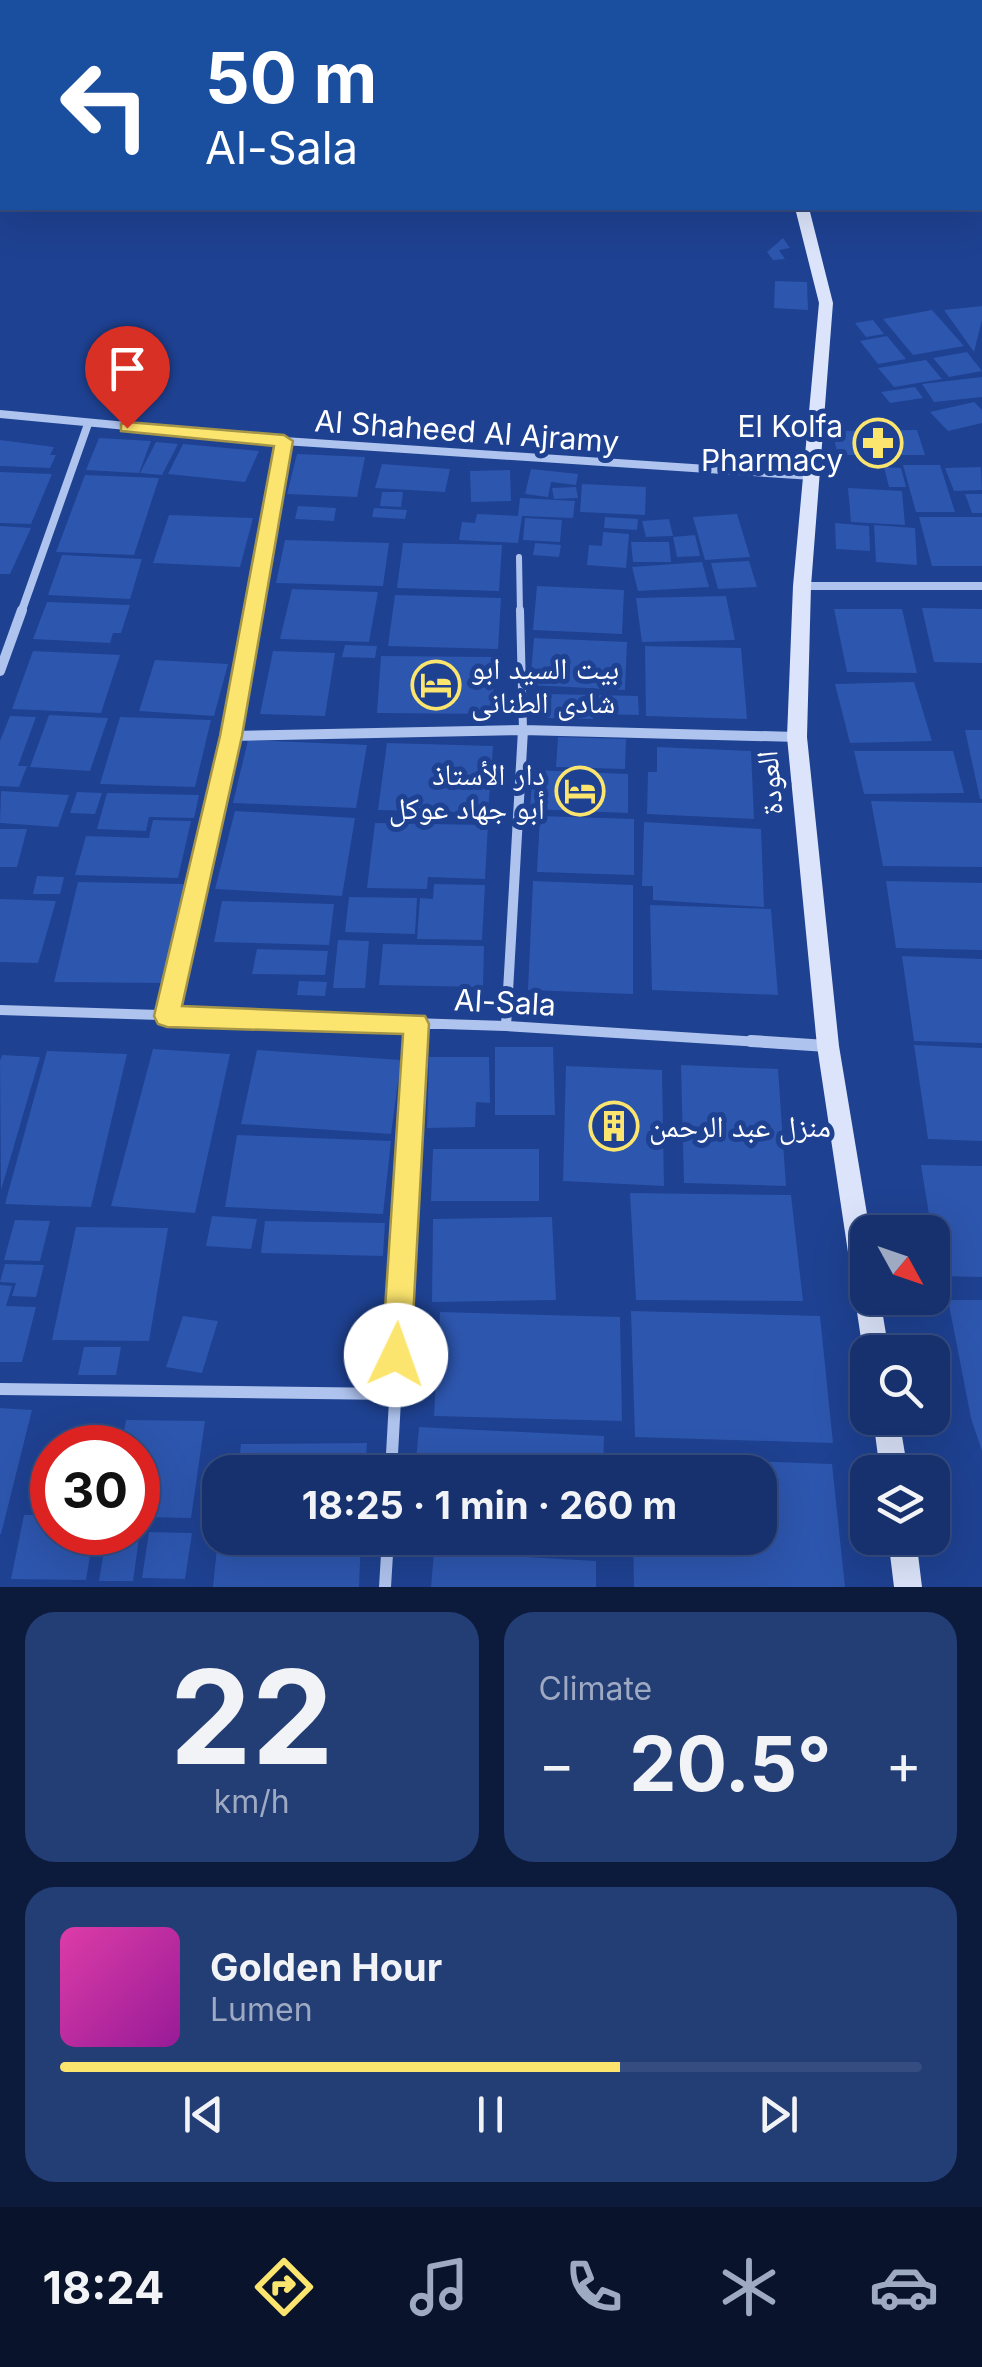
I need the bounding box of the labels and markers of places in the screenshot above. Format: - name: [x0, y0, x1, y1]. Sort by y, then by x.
- pin: [85, 326, 170, 429]
- place label: El Kolfa Pharmacy: [701, 408, 843, 478]
- pharmacy icon: El Kolfa Pharmacy: [852, 417, 904, 469]
- place label: بيت السيد ابو شادى الطنانى: [471, 650, 619, 721]
- hotel icon: بيت السيد ابو شادى الطنانى: [410, 659, 462, 711]
- place label: دار الأستاذ أبو جهاد عوكل: [389, 756, 545, 827]
- hotel icon: دار الأستاذ أبو جهاد عوكل: [554, 765, 606, 817]
- building icon: منزل عبد الرحمن: [588, 1100, 640, 1152]
- place label: منزل عبد الرحمن: [649, 1108, 831, 1145]

